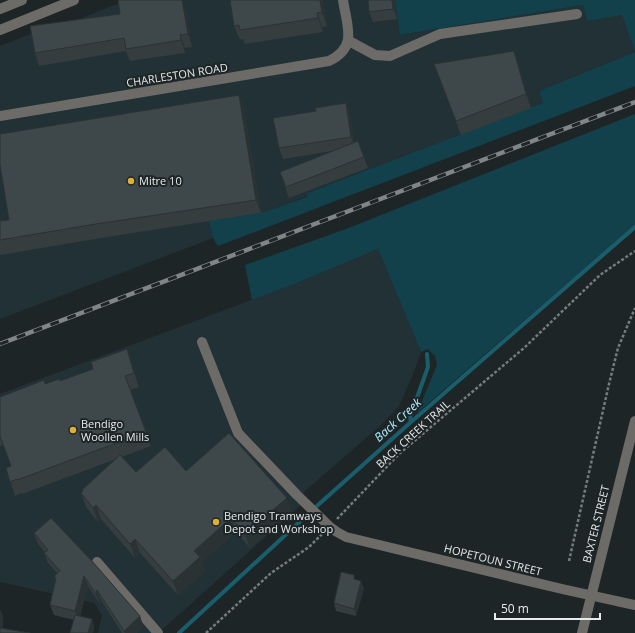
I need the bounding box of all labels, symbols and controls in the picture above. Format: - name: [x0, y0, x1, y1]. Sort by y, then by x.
- street label: CHARLESTON ROAD: [125, 59, 229, 90]
- place label: Mitre 10: [139, 173, 182, 188]
- marker: Mitre 10: [126, 176, 136, 186]
- water label: Back Creek: [370, 393, 426, 445]
- street label: BACK CREEK TRAIL: [372, 396, 453, 471]
- place label: Bendigo Woollen Mills: [81, 416, 149, 444]
- marker: Bendigo Woollen Mills: [68, 425, 78, 435]
- street label: BAXTER STREET: [579, 484, 612, 564]
- place label: Bendigo Tramways Depot and Workshop: [224, 508, 333, 536]
- marker: Bendigo Tramways Depot and Workshop: [211, 517, 221, 527]
- street label: HOPETOUN STREET: [443, 540, 544, 579]
- scale bar: [495, 595, 600, 621]
- text: 50 m: [501, 600, 529, 617]

